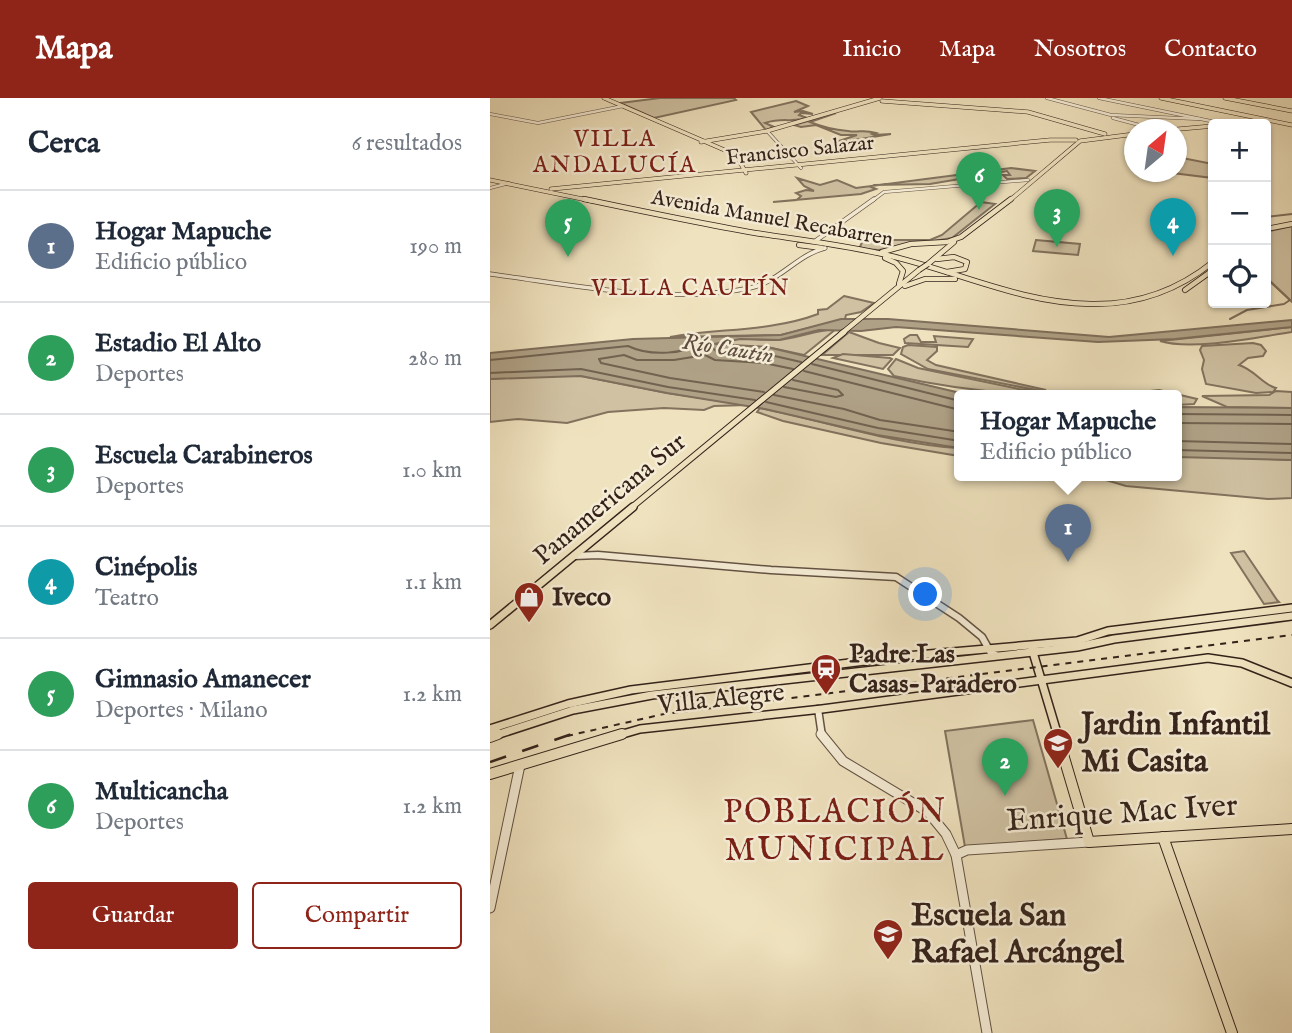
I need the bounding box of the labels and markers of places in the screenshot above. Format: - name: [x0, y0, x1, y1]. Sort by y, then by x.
- pin: 6: [956, 152, 1002, 210]
- pin: 3: [1034, 189, 1080, 247]
- pin: 4: [1150, 198, 1196, 256]
- pin: 5: [545, 199, 591, 257]
- pin: 1: [1045, 504, 1091, 562]
- shop icon: Iveco: [512, 580, 546, 624]
- place label: Iveco: [552, 581, 611, 614]
- place label: Padre Las Casas-Paradero: [849, 638, 1017, 701]
- station icon: Padre Las Casas-Paradero: [809, 652, 843, 696]
- place label: Jardin Infantil Mi Casita: [1077, 705, 1271, 783]
- school or university icon: Jardin Infantil Mi Casita: [1041, 726, 1075, 770]
- pin: 2: [982, 738, 1028, 796]
- place label: Escuela San Rafael Arcángel: [911, 896, 1125, 974]
- school or university icon: Escuela San Rafael Arcángel: [871, 917, 905, 961]

